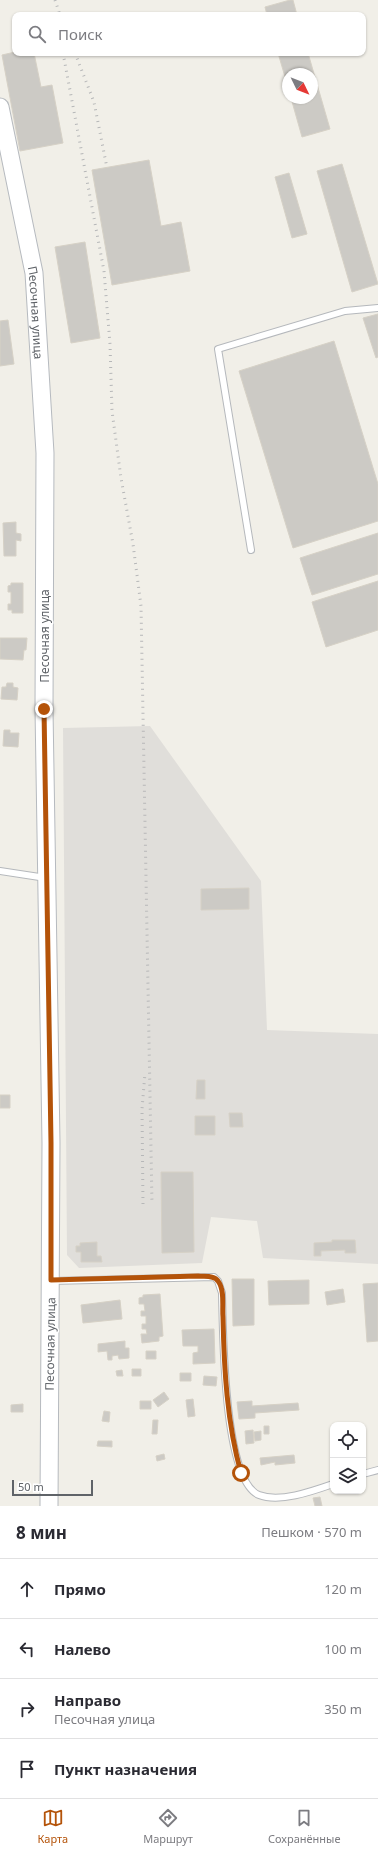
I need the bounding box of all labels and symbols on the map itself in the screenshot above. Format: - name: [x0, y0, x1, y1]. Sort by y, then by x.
- north arrow: [282, 68, 318, 104]
- street label: Песочная улица: [24, 264, 48, 360]
- street label: Песочная улица: [36, 589, 53, 683]
- route end: [35, 700, 53, 718]
- street label: Песочная улица: [41, 1297, 59, 1391]
- route start: [232, 1464, 250, 1482]
- scale bar: [12, 1478, 93, 1497]

